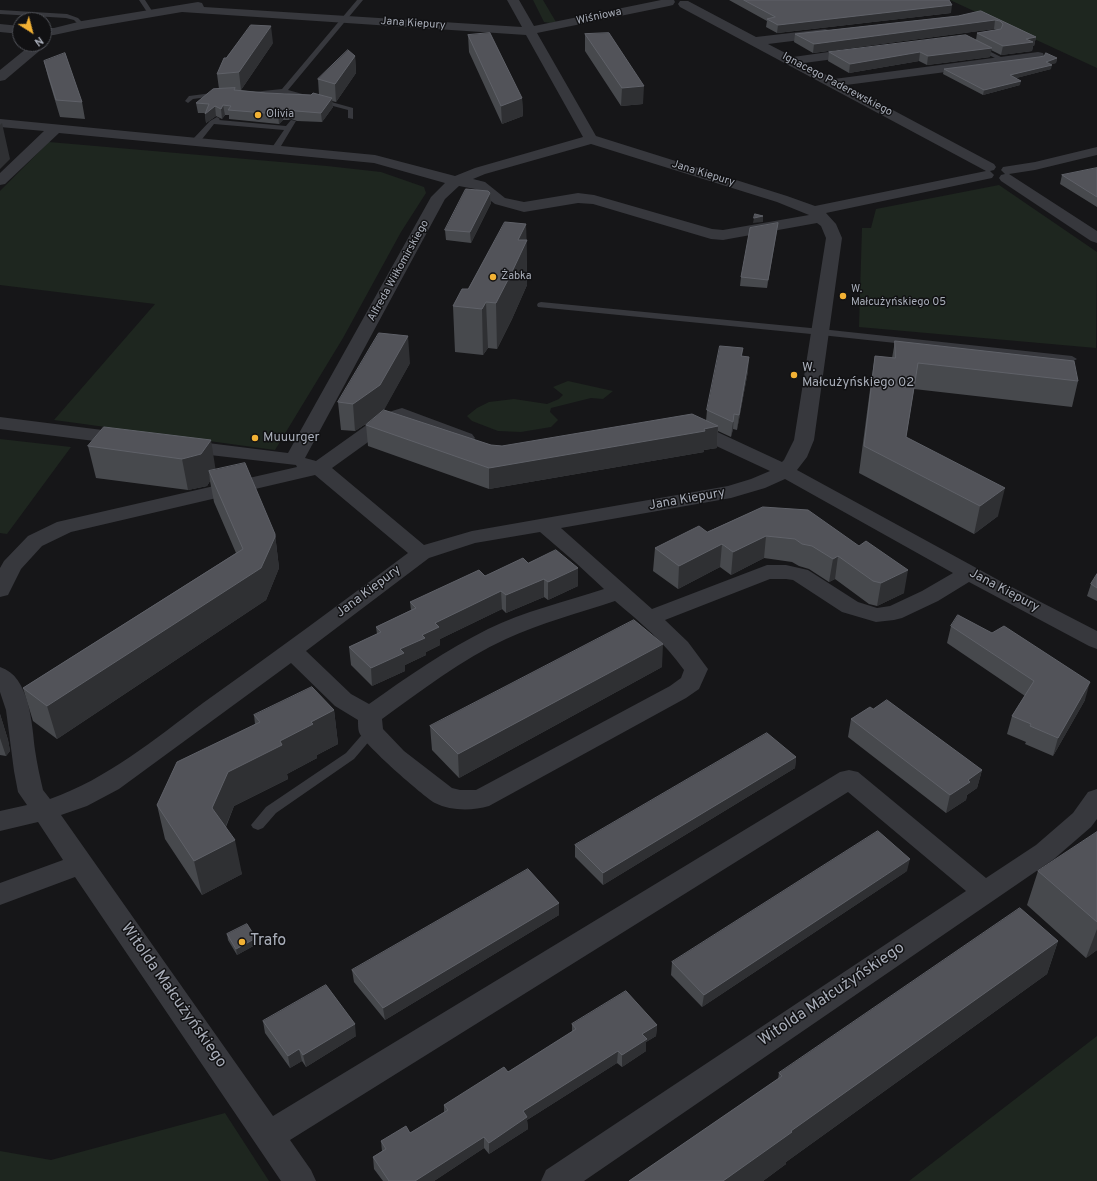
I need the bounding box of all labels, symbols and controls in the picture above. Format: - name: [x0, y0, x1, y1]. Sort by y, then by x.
- street label: Wiśniowa: [575, 6, 623, 28]
- north arrow: [12, 12, 52, 52]
- street label: Jana Kiepury: [380, 15, 446, 33]
- text: N: [31, 33, 46, 49]
- street label: Ignacego Paderewskiego: [780, 50, 894, 120]
- place label: Olivia: [266, 108, 294, 122]
- marker: Olivia: [253, 110, 263, 120]
- street label: Jana Kiepury: [670, 158, 736, 190]
- street label: Alfreda Wiłkomirskiego: [366, 218, 432, 324]
- place label: Żabka: [501, 270, 531, 284]
- marker: Żabka: [488, 272, 498, 282]
- place label: W. Małcużyńskiego 05: [851, 283, 946, 309]
- marker: W. Małcużyńskiego 05: [838, 291, 848, 301]
- place label: W. Małcużyńskiego 02: [802, 360, 914, 391]
- marker: W. Małcużyńskiego 02: [789, 370, 799, 380]
- place label: Muuurger: [263, 430, 320, 446]
- marker: Muuurger: [250, 433, 260, 443]
- street label: Jana Kiepury: [648, 486, 726, 514]
- street label: Jana Kiepury: [333, 563, 405, 621]
- street label: Jana Kiepury: [966, 566, 1042, 616]
- street label: Witolda Małcużyńskiego: [116, 920, 230, 1072]
- place label: Trafo: [250, 932, 286, 952]
- marker: Trafo: [237, 937, 247, 947]
- street label: Witolda Małcużyńskiego: [755, 939, 909, 1051]

